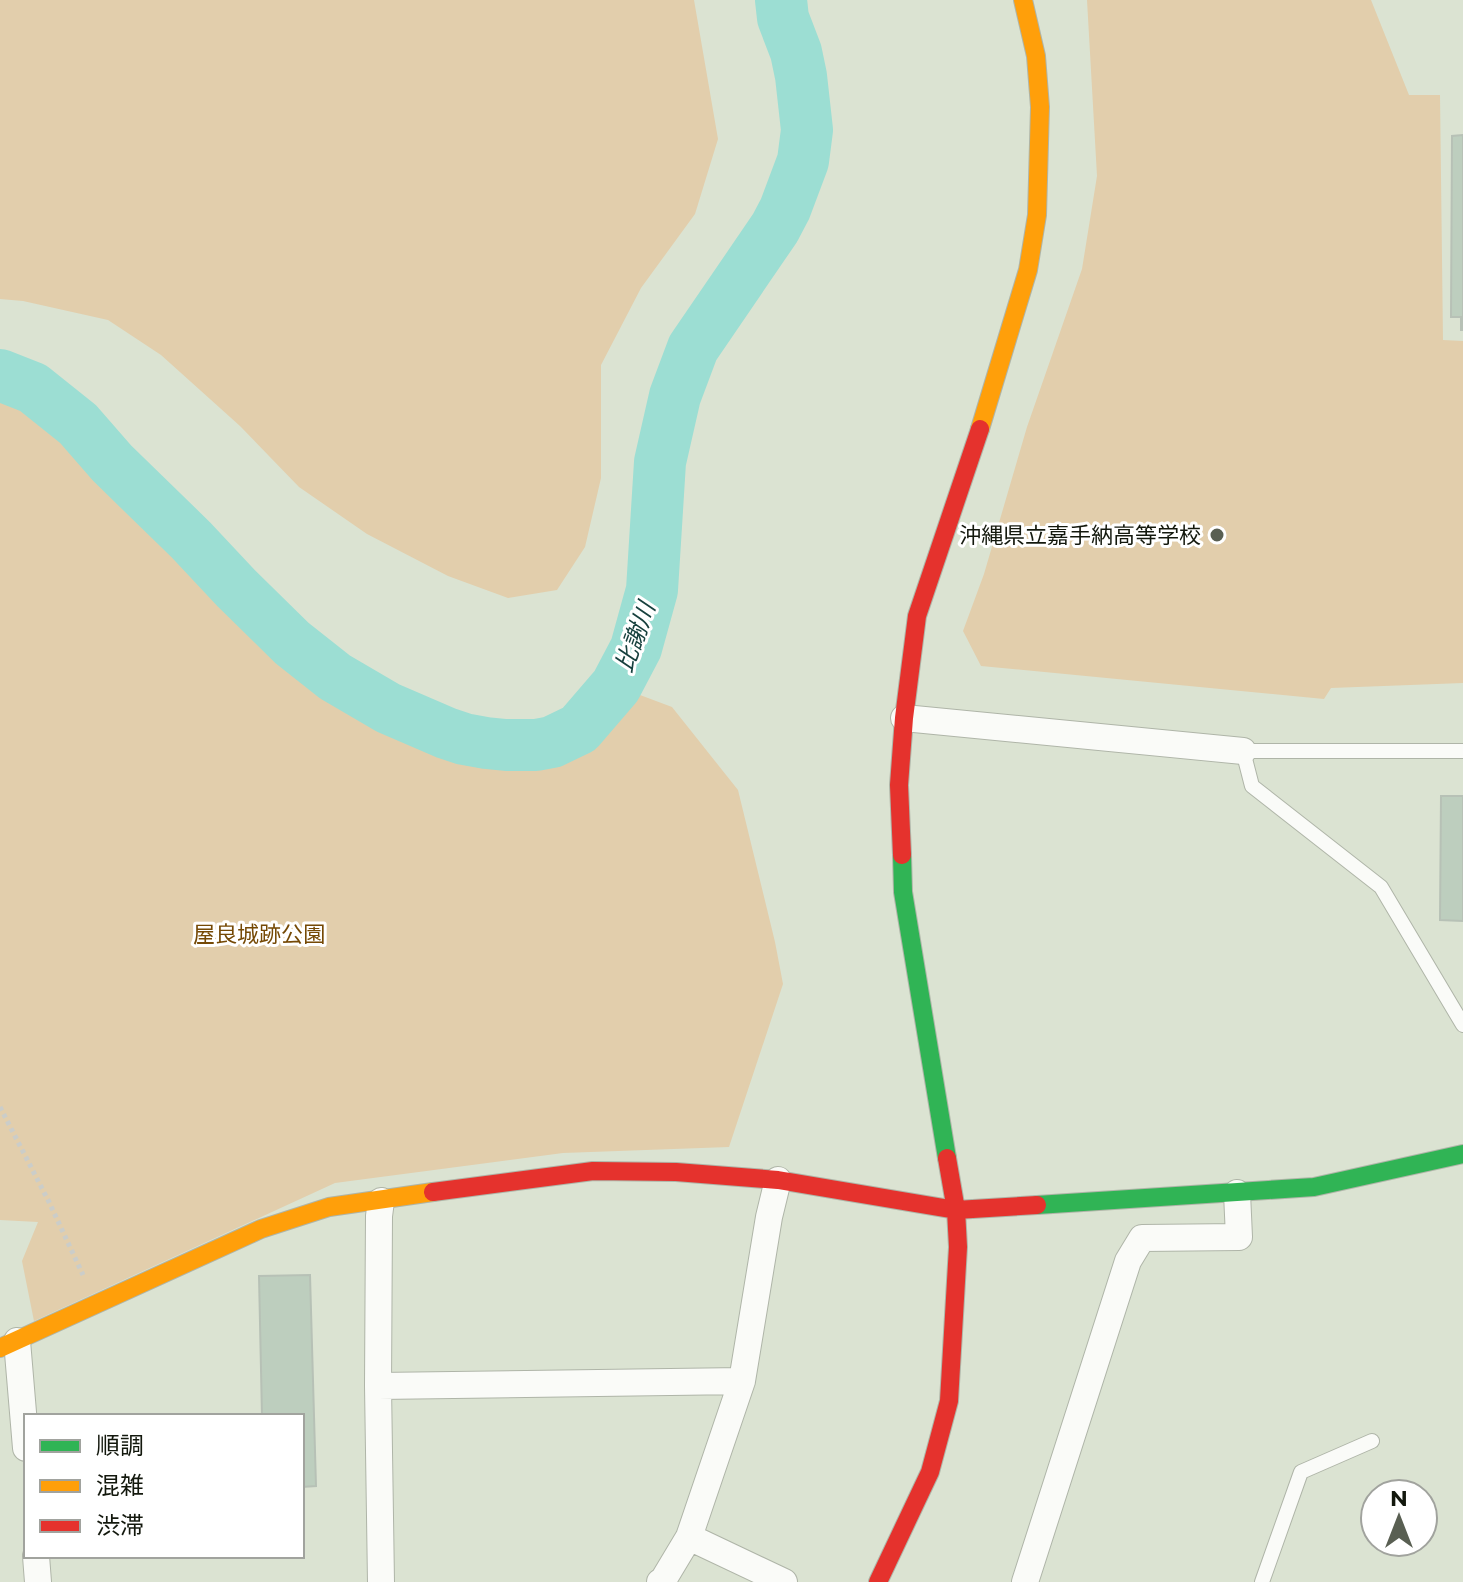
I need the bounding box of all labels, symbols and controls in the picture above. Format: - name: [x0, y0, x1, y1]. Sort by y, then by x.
- place label: 沖縄県立嘉手納高等学校: [959, 522, 1201, 549]
- marker: 沖縄県立嘉手納高等学校: [1208, 526, 1226, 544]
- water label: 比謝川: [609, 595, 662, 676]
- park label: 屋良城跡公園: [193, 921, 325, 948]
- legend: [24, 1414, 304, 1558]
- text: 順調: [96, 1431, 144, 1460]
- text: 混雑: [96, 1471, 144, 1500]
- north arrow: [1359, 1478, 1439, 1558]
- text: N: [1390, 1485, 1408, 1512]
- text: 渋滞: [96, 1511, 144, 1540]

